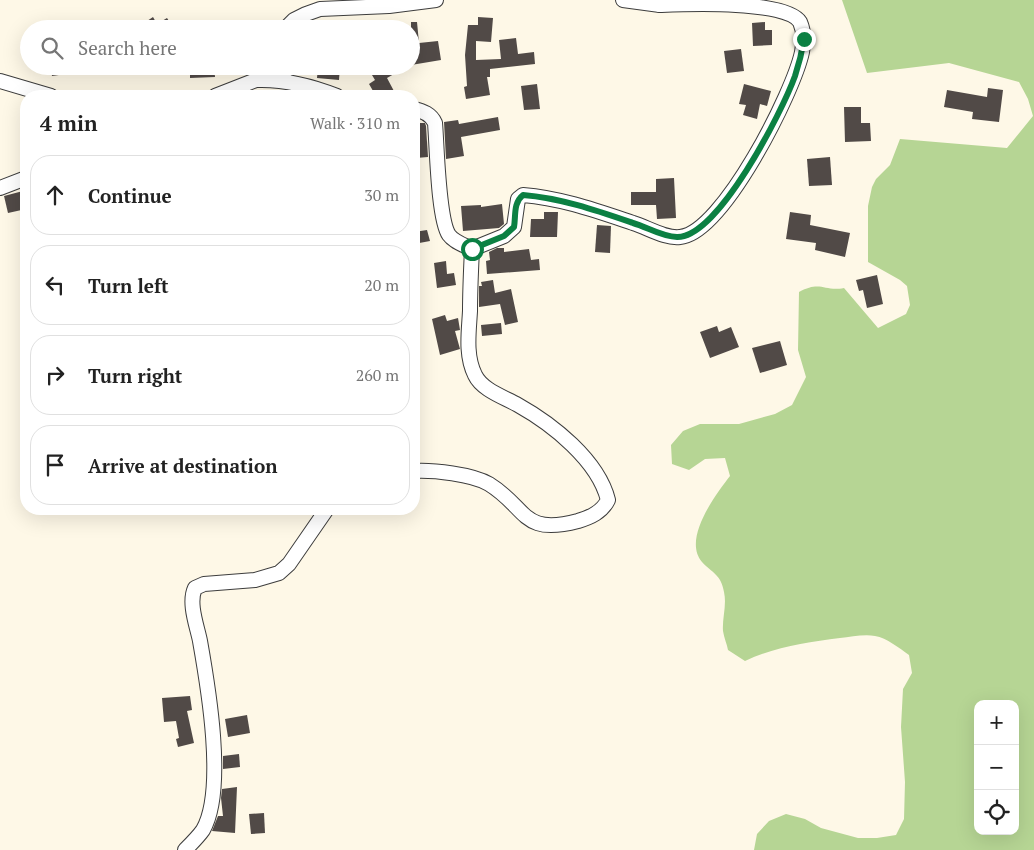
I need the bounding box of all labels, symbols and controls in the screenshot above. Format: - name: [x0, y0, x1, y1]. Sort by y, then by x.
- search box: [20, 20, 420, 75]
- route end: [793, 28, 816, 51]
- icon: search: [38, 34, 66, 62]
- text: Search here: [78, 35, 177, 60]
- text: 4 min: [40, 109, 97, 137]
- text: Walk · 310 m: [310, 112, 400, 134]
- icon: ahead: [41, 181, 69, 209]
- text: Continue: [88, 183, 172, 208]
- text: 30 m: [364, 184, 399, 206]
- route start: [461, 238, 484, 261]
- icon: left: [41, 271, 69, 299]
- text: Turn left: [88, 273, 169, 298]
- text: 20 m: [364, 274, 399, 296]
- icon: right: [41, 361, 69, 389]
- text: Turn right: [88, 363, 182, 388]
- text: 260 m: [356, 364, 399, 386]
- icon: arrive: [41, 451, 69, 479]
- text: Arrive at destination: [88, 453, 277, 478]
- map controls: [974, 700, 1019, 835]
- button: +: [974, 700, 1019, 745]
- button: −: [974, 745, 1019, 790]
- button: locate: [974, 790, 1019, 835]

